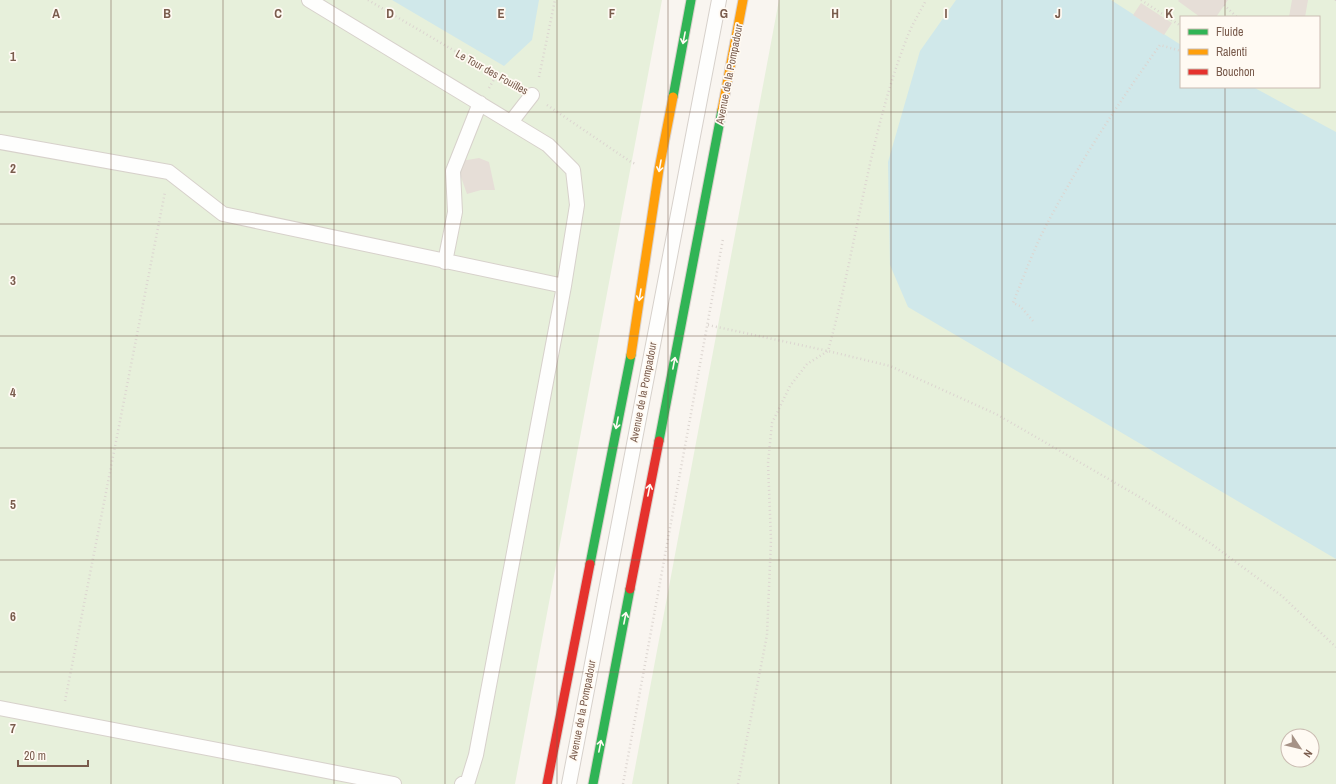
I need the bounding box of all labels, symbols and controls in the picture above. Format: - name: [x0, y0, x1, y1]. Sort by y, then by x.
- text: A: [52, 5, 60, 22]
- text: B: [163, 5, 171, 22]
- text: C: [274, 5, 282, 22]
- text: D: [386, 5, 394, 22]
- text: E: [497, 5, 505, 22]
- text: F: [609, 5, 616, 22]
- text: G: [720, 5, 728, 22]
- text: H: [831, 5, 839, 22]
- text: I: [945, 5, 948, 22]
- text: J: [1055, 5, 1061, 22]
- text: K: [1165, 5, 1173, 22]
- legend: [1180, 16, 1320, 88]
- street label: Avenue de la Pompadour: [712, 23, 746, 126]
- text: Fluide: [1216, 24, 1243, 40]
- one-way arrow: [679, 31, 687, 44]
- text: Ralenti: [1216, 44, 1247, 60]
- street label: Le Tour des Fouilles: [453, 46, 531, 98]
- text: 1: [10, 48, 16, 65]
- text: Bouchon: [1216, 64, 1255, 80]
- one-way arrow: [655, 159, 663, 172]
- text: 2: [10, 160, 16, 177]
- text: 3: [10, 272, 16, 289]
- one-way arrow: [636, 288, 644, 301]
- street label: Avenue de la Pompadour: [626, 341, 660, 444]
- one-way arrow: [670, 357, 678, 370]
- text: 4: [10, 384, 16, 401]
- one-way arrow: [613, 416, 621, 429]
- one-way arrow: [645, 484, 653, 497]
- text: 5: [10, 496, 16, 513]
- text: 6: [10, 608, 16, 625]
- one-way arrow: [621, 612, 629, 625]
- street label: Avenue de la Pompadour: [565, 659, 599, 762]
- text: 7: [10, 720, 16, 737]
- north arrow: [1280, 728, 1320, 768]
- one-way arrow: [597, 740, 605, 753]
- scale bar: [18, 742, 88, 768]
- text: N: [1301, 747, 1316, 760]
- text: 20 m: [24, 748, 46, 764]

